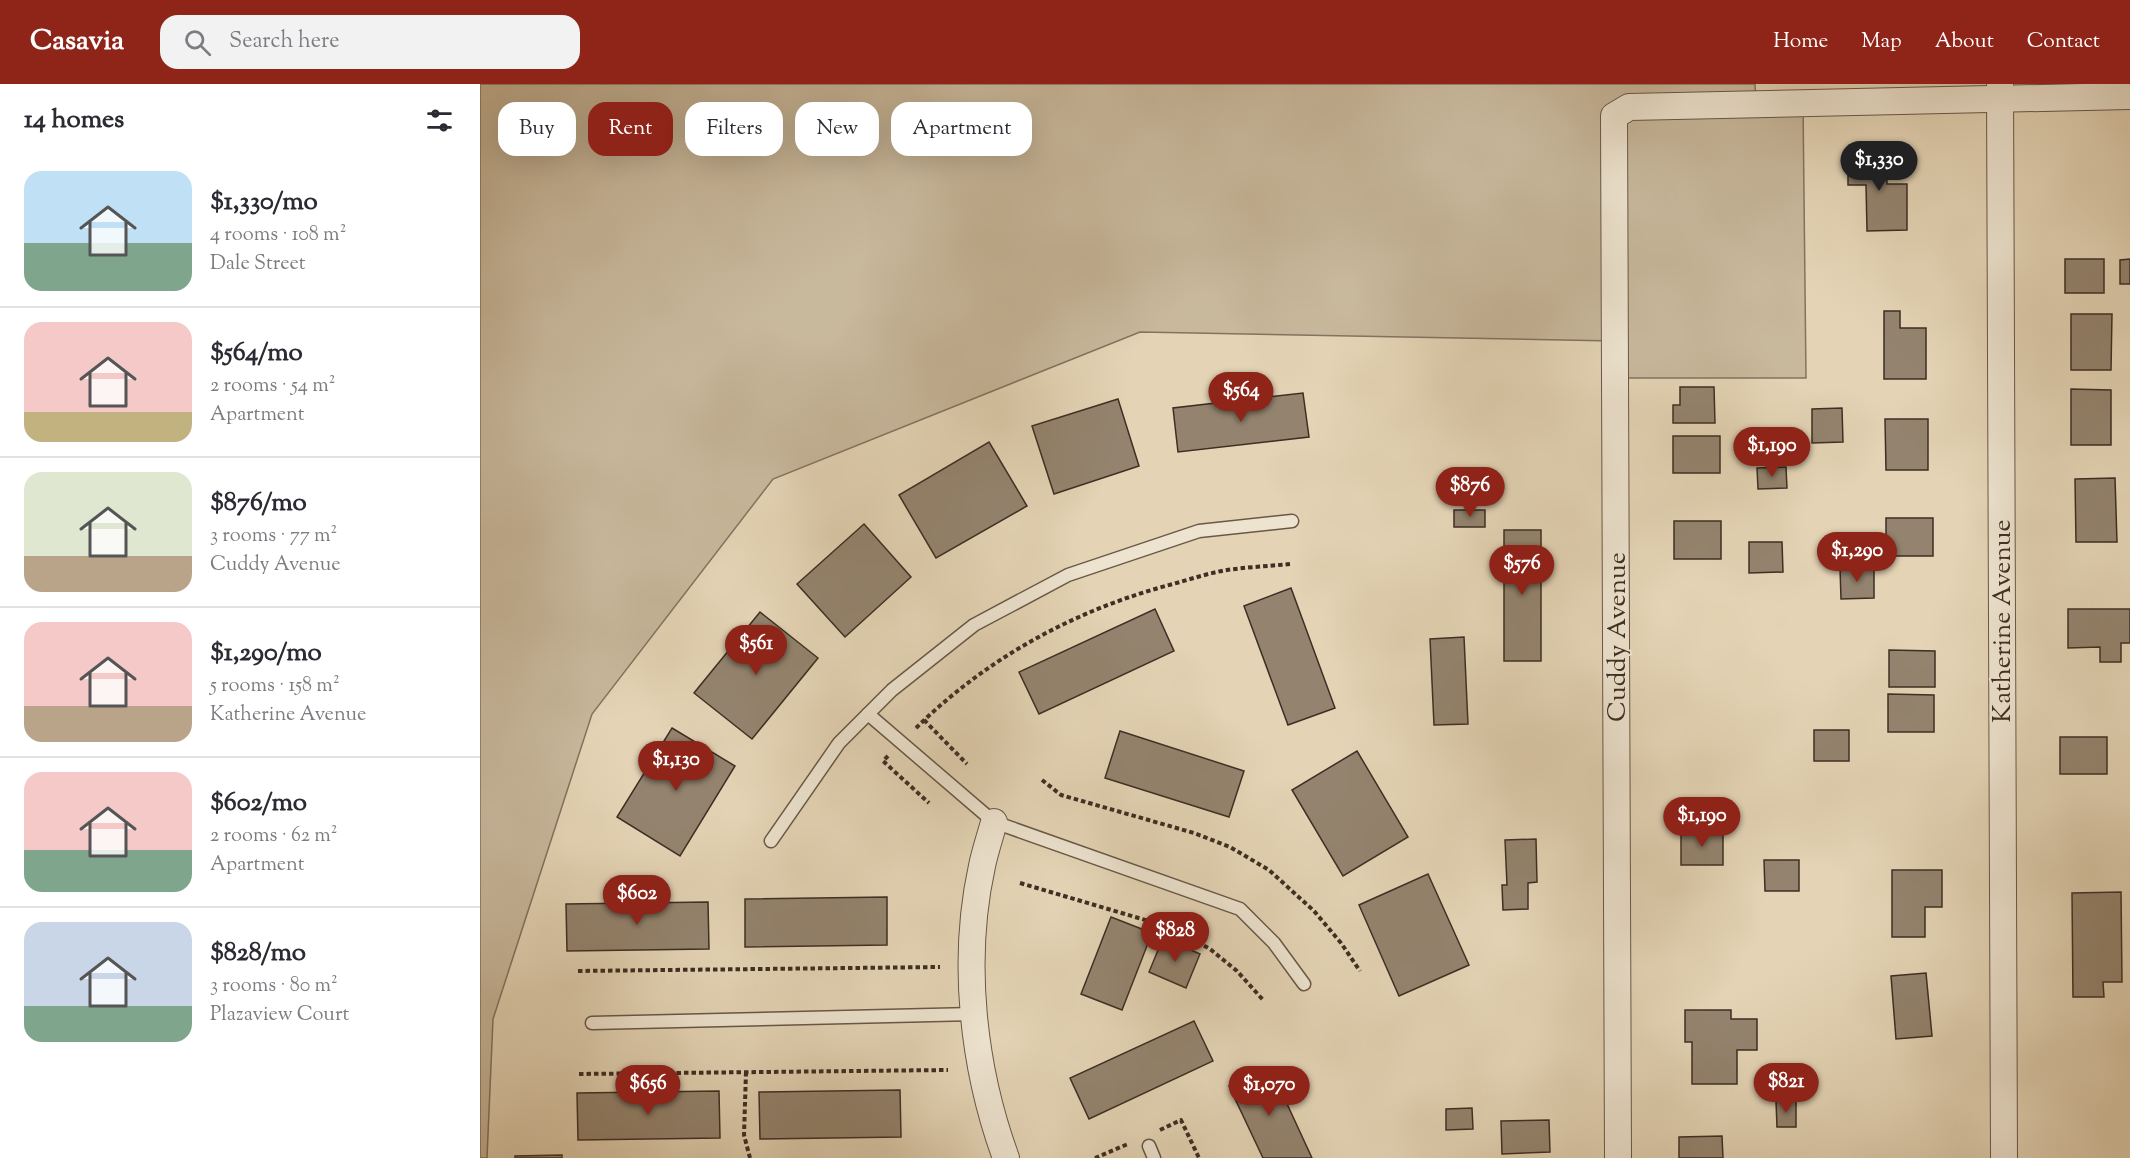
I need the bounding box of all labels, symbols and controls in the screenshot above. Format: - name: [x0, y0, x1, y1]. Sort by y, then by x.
- search box: [160, 15, 580, 69]
- text: Casavia: [30, 22, 124, 62]
- icon: search: [181, 26, 214, 59]
- text: Search here: [229, 26, 339, 58]
- text: Home: [1773, 27, 1828, 57]
- text: Map: [1861, 27, 1902, 57]
- text: About: [1935, 27, 1994, 57]
- text: Contact: [2027, 27, 2100, 57]
- text: 14 homes: [24, 102, 124, 139]
- chip: Buy: [498, 102, 576, 156]
- chip: Rent: [588, 102, 673, 156]
- chip: Filters: [685, 102, 783, 156]
- chip: New: [795, 102, 879, 156]
- chip: Apartment: [891, 102, 1032, 156]
- icon: filters: [423, 104, 456, 137]
- pin: $1,330: [1830, 141, 1928, 192]
- text: $1,330: [1854, 146, 1904, 175]
- text: $1,330/mo: [210, 184, 318, 221]
- icon: home: [72, 195, 144, 267]
- text: 4 rooms · 108 m²: [210, 221, 346, 250]
- text: Dale Street: [210, 250, 306, 279]
- text: $564/mo: [210, 335, 303, 372]
- icon: home: [72, 346, 144, 418]
- text: 2 rooms · 54 m²: [210, 372, 335, 401]
- pin: $564: [1205, 372, 1277, 423]
- text: $564: [1222, 377, 1260, 406]
- text: Apartment: [210, 401, 305, 430]
- pin: $1,190: [1723, 427, 1821, 478]
- text: $1,190: [1747, 432, 1797, 461]
- pin: $876: [1434, 467, 1506, 518]
- text: $876: [1450, 472, 1490, 501]
- text: $876/mo: [210, 485, 307, 522]
- icon: home: [72, 496, 144, 568]
- street label: Katherine Avenue: [1985, 519, 2022, 723]
- text: 3 rooms · 77 m²: [210, 522, 337, 551]
- pin: $1,290: [1808, 532, 1906, 583]
- text: $1,290: [1831, 537, 1883, 566]
- pin: $576: [1486, 545, 1558, 596]
- text: $576: [1503, 550, 1541, 579]
- text: Cuddy Avenue: [210, 551, 341, 580]
- street label: Cuddy Avenue: [1600, 552, 1637, 722]
- pin: $561: [720, 625, 792, 676]
- text: $561: [739, 630, 773, 659]
- text: $1,290/mo: [210, 635, 322, 672]
- icon: home: [72, 646, 144, 718]
- text: 5 rooms · 158 m²: [210, 672, 340, 701]
- text: Katherine Avenue: [210, 701, 366, 730]
- pin: $1,130: [627, 741, 725, 792]
- text: $1,130: [652, 746, 700, 775]
- text: $602/mo: [210, 785, 307, 822]
- icon: home: [72, 796, 144, 868]
- pin: $1,190: [1653, 797, 1751, 848]
- text: $1,190: [1677, 802, 1727, 831]
- text: 2 rooms · 62 m²: [210, 822, 338, 851]
- text: Apartment: [210, 851, 305, 880]
- pin: $602: [601, 875, 673, 926]
- text: $602: [617, 880, 657, 909]
- pin: $828: [1139, 912, 1211, 963]
- text: $828: [1155, 917, 1195, 946]
- text: $828/mo: [210, 935, 306, 972]
- icon: home: [72, 946, 144, 1018]
- text: 3 rooms · 80 m²: [210, 972, 338, 1001]
- text: Plazaview Court: [210, 1001, 349, 1030]
- pin: $821: [1750, 1063, 1822, 1114]
- pin: $656: [612, 1065, 684, 1116]
- pin: $1,070: [1220, 1066, 1318, 1117]
- text: $821: [1768, 1068, 1804, 1097]
- text: $656: [629, 1070, 667, 1099]
- text: $1,070: [1243, 1071, 1295, 1100]

